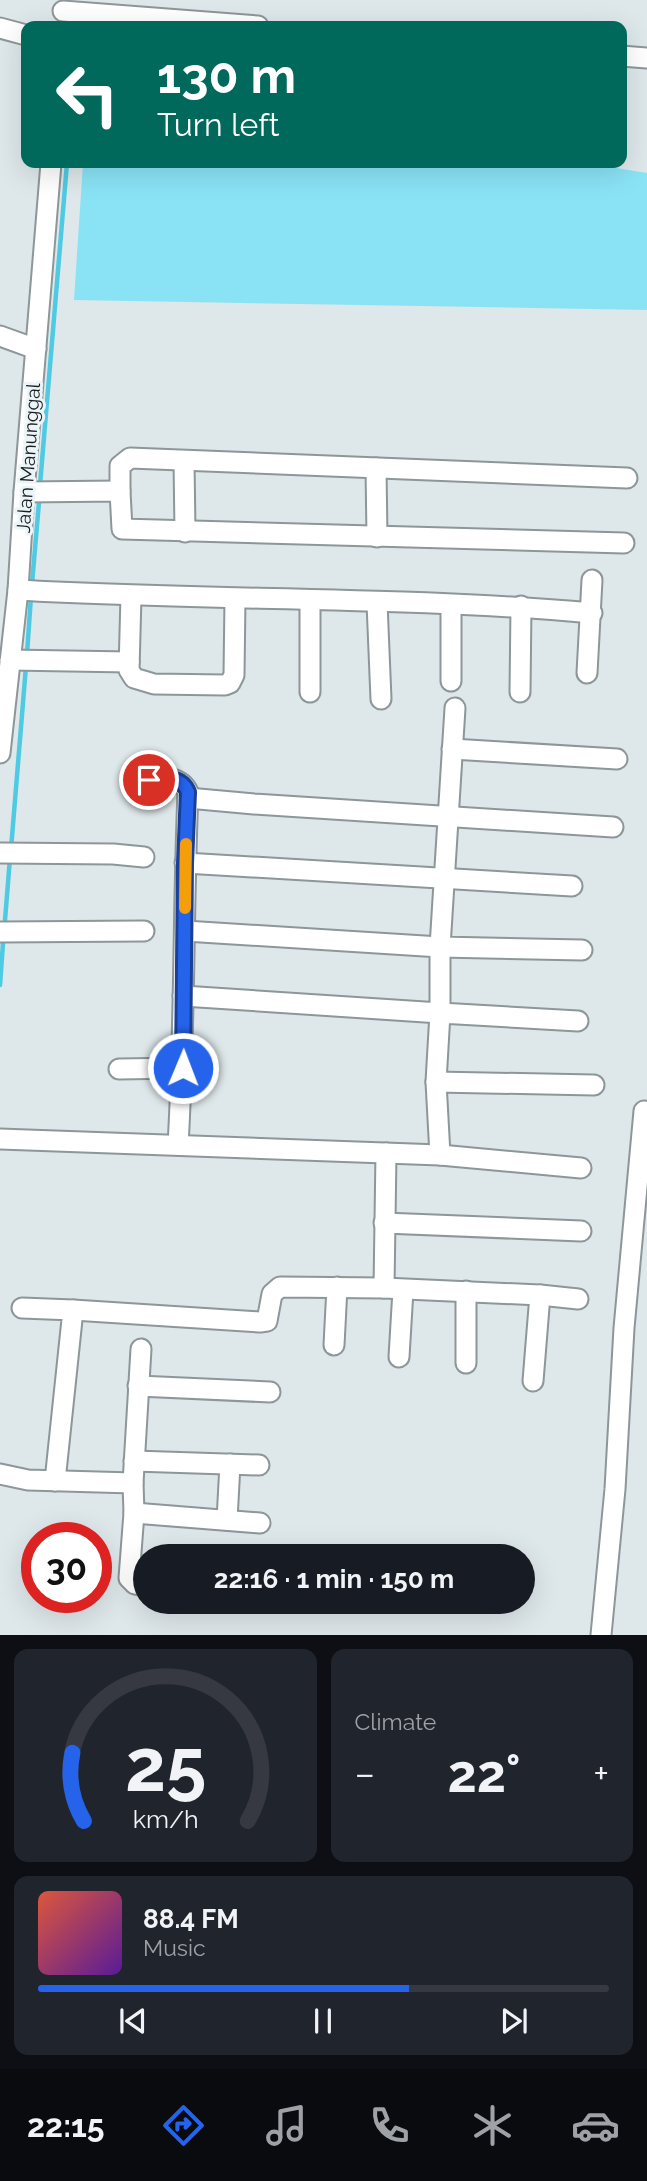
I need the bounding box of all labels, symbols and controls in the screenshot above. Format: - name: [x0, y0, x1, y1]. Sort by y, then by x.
- text: 130 m: [157, 47, 296, 104]
- icon: left: [42, 49, 133, 140]
- text: Turn left: [157, 106, 279, 143]
- street label: Jalan Manunggal: [12, 382, 44, 534]
- pin: [119, 750, 179, 810]
- icon: arrive: [130, 761, 168, 799]
- position arrow: [146, 1031, 220, 1105]
- speed limit sign: 30: [21, 1522, 112, 1613]
- text: 22:16 · 1 min · 150 m: [214, 1564, 454, 1594]
- text: Climate: [355, 1708, 436, 1735]
- text: 25: [125, 1724, 206, 1809]
- text: 22°: [448, 1743, 521, 1804]
- text: −: [355, 1751, 375, 1796]
- text: +: [593, 1751, 609, 1796]
- text: km/h: [132, 1804, 198, 1834]
- text: 88.4 FM: [143, 1904, 239, 1934]
- text: Music: [143, 1934, 206, 1961]
- icon: previous: [114, 2002, 152, 2040]
- icon: pause: [304, 2002, 342, 2040]
- icon: next: [495, 2002, 533, 2040]
- icon: directions: [159, 2101, 208, 2150]
- icon: music: [262, 2101, 311, 2150]
- icon: phone: [365, 2101, 414, 2150]
- icon: climate: [468, 2101, 517, 2150]
- icon: car: [571, 2101, 620, 2150]
- text: 22:15: [27, 2107, 105, 2144]

